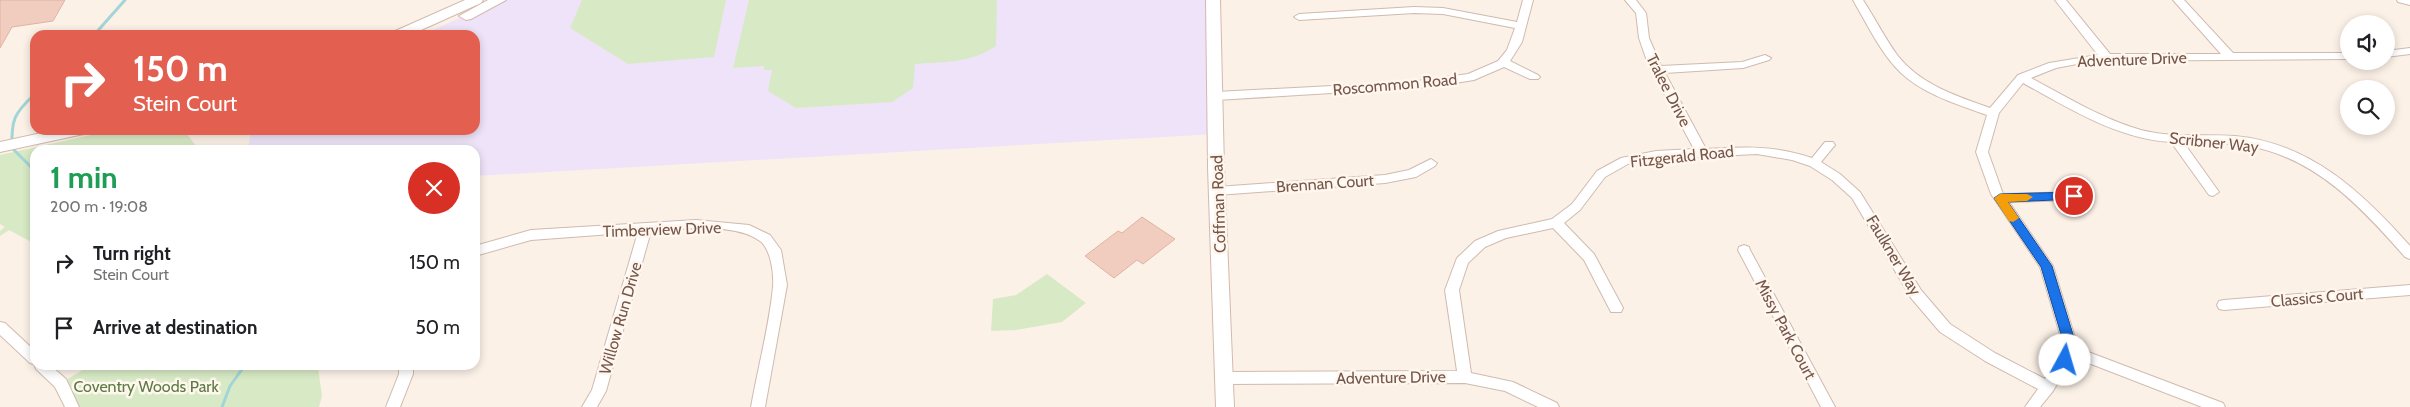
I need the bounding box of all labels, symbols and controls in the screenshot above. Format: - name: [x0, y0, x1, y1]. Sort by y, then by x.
- map controls: [2340, 15, 2395, 135]
- button: sound: [2340, 15, 2395, 70]
- text: 150 m: [133, 47, 228, 90]
- street label: Adventure Drive: [2077, 48, 2187, 71]
- icon: right: [50, 50, 115, 115]
- street label: Tralee Drive: [1642, 51, 1695, 130]
- street label: Roscommon Road: [1332, 70, 1458, 99]
- button: search: [2340, 80, 2395, 135]
- text: Stein Court: [133, 90, 237, 117]
- street label: Scribner Way: [2168, 128, 2260, 157]
- street label: Fitzgerald Road: [1629, 142, 1735, 171]
- street label: Coffman Road: [1207, 155, 1230, 253]
- text: 1 min: [50, 159, 118, 196]
- button: close: [408, 162, 460, 214]
- street label: Brennan Court: [1276, 171, 1375, 196]
- pin: [2053, 175, 2095, 217]
- icon: arrive: [2060, 182, 2088, 210]
- text: 200 m · 19:08: [50, 197, 148, 216]
- street label: Faulkner Way: [1862, 212, 1925, 299]
- street label: Timberview Drive: [602, 218, 722, 241]
- text: Turn right: [93, 242, 171, 265]
- icon: right: [50, 249, 78, 277]
- text: 150 m: [409, 251, 460, 274]
- street label: Willow Run Drive: [595, 260, 646, 377]
- text: Stein Court: [93, 265, 169, 284]
- street label: Missy Park Court: [1751, 276, 1820, 383]
- street label: Classics Court: [2270, 284, 2365, 311]
- icon: arrive: [50, 314, 78, 342]
- text: Arrive at destination: [93, 316, 257, 339]
- text: 50 m: [416, 316, 460, 339]
- position arrow: [2038, 333, 2090, 385]
- street label: Adventure Drive: [1336, 367, 1446, 388]
- park label: Coventry Woods Park: [73, 377, 219, 396]

